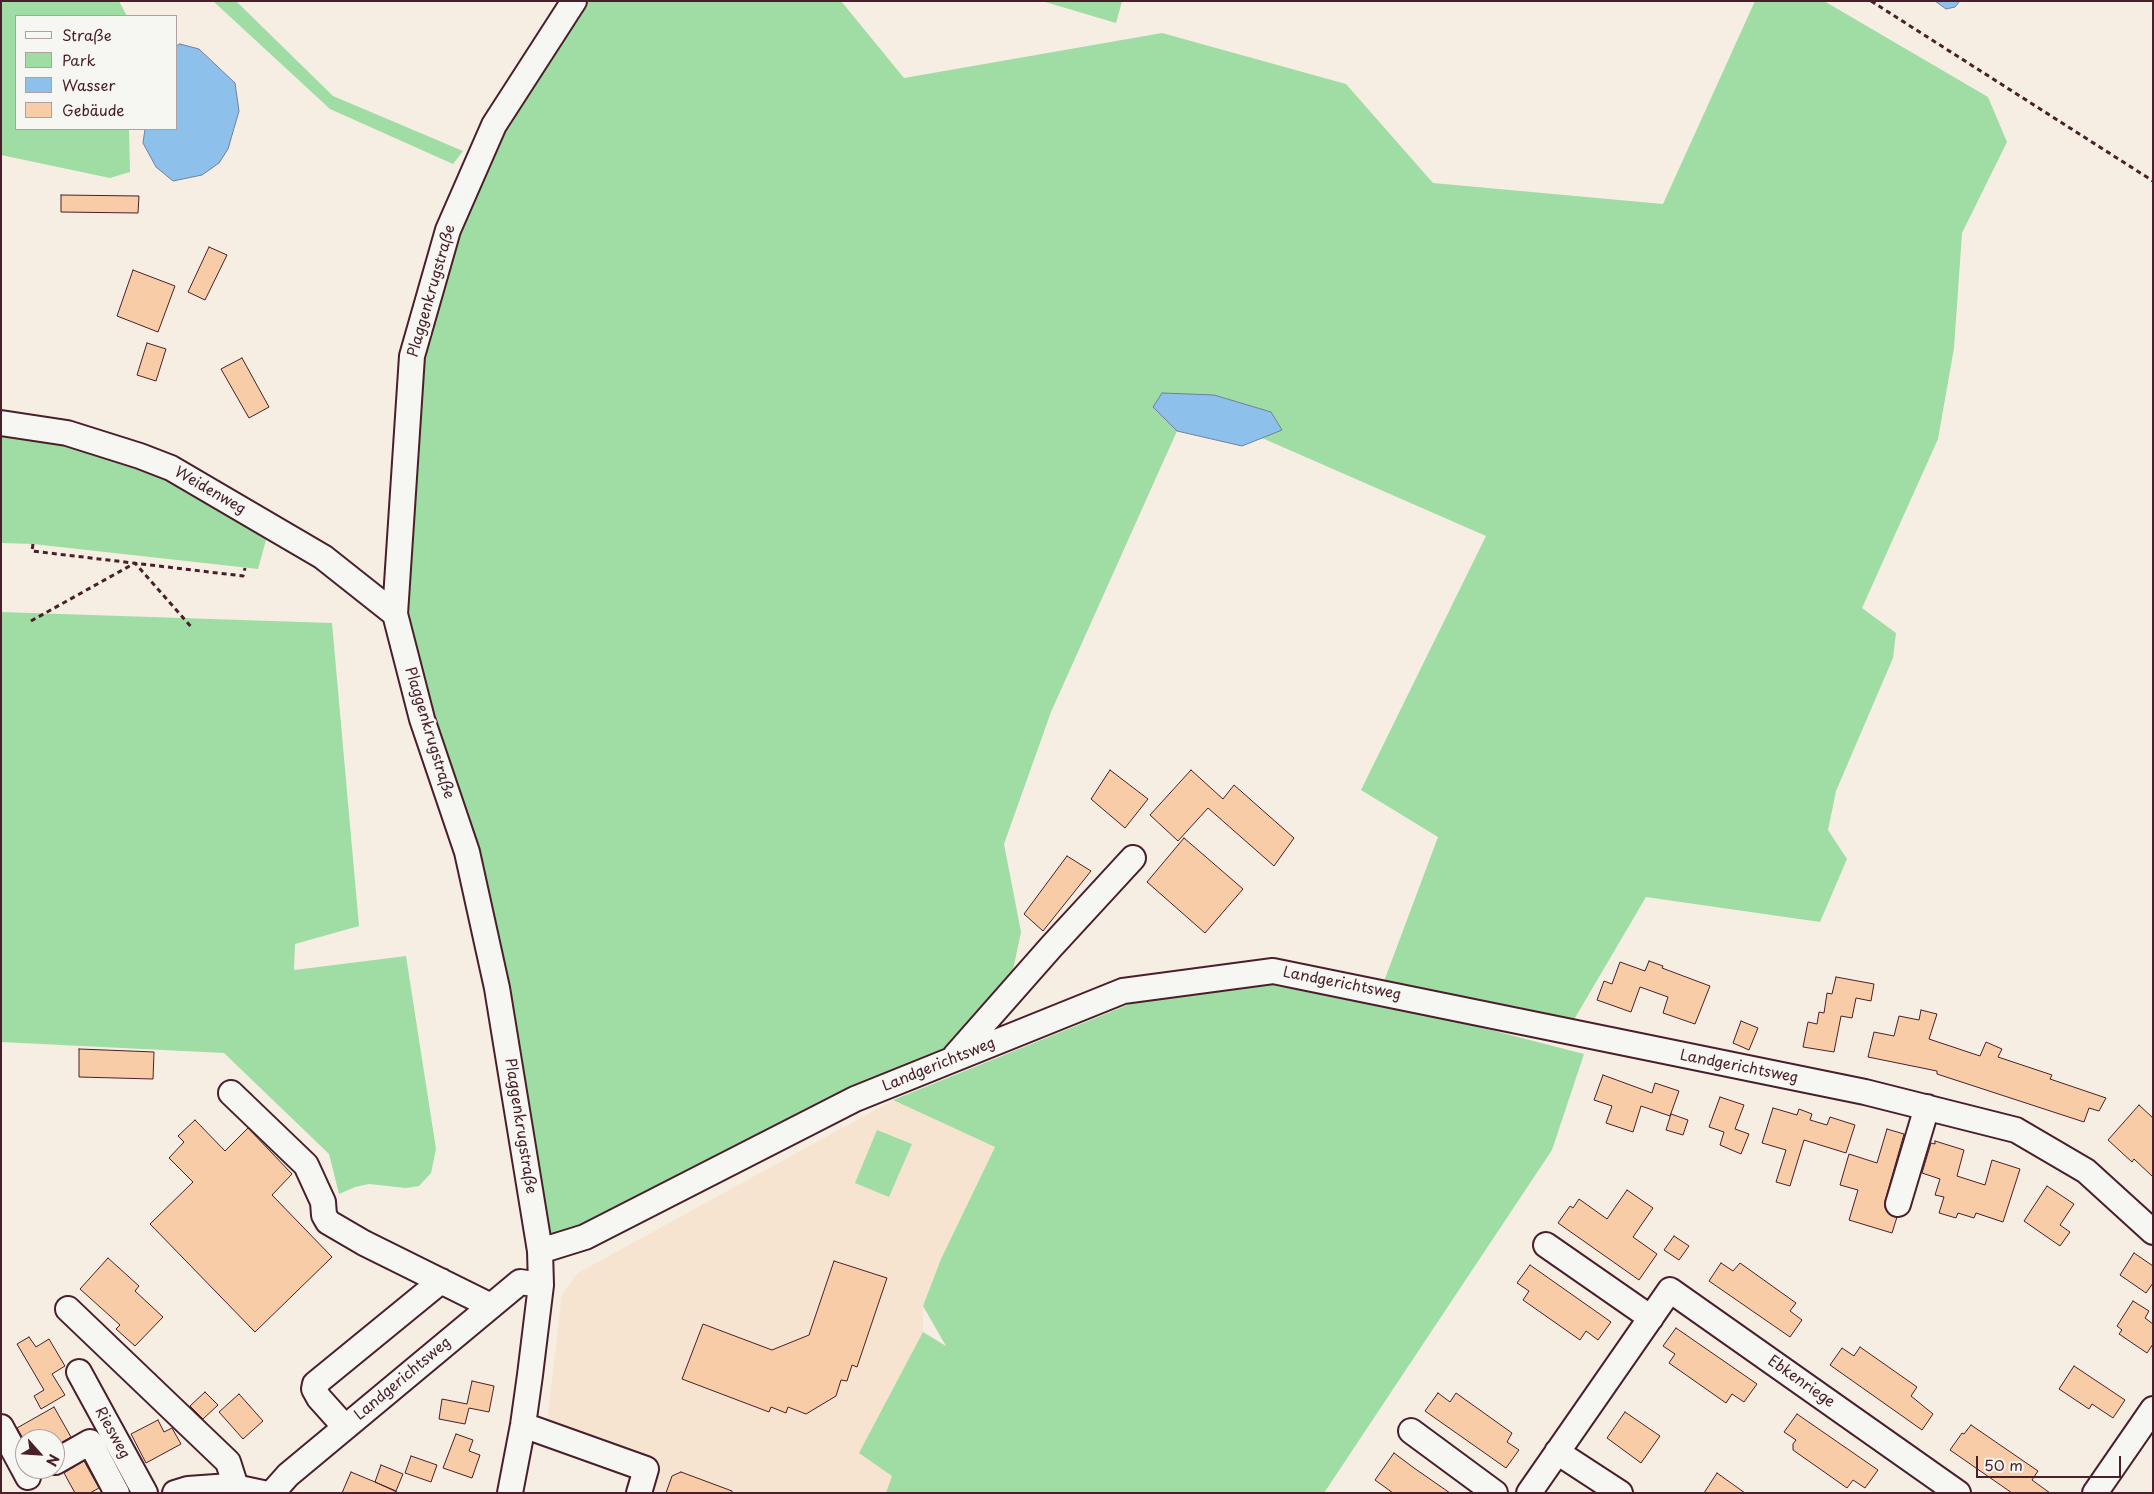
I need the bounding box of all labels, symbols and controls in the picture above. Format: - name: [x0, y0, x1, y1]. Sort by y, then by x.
- legend: [15, 15, 178, 130]
- text: Straße: [62, 23, 112, 46]
- text: Park: [62, 48, 96, 71]
- text: Wasser: [62, 73, 115, 96]
- text: Gebäude: [62, 98, 124, 121]
- street label: Plaggenkrugstraße: [404, 223, 460, 359]
- street label: Weidenweg: [171, 463, 249, 519]
- street label: Plaggenkrugstraße: [400, 665, 458, 801]
- street label: Landgerichtsweg: [1281, 964, 1403, 1004]
- street label: Landgerichtsweg: [880, 1034, 998, 1096]
- street label: Landgerichtsweg: [1678, 1047, 1800, 1087]
- street label: Plaggenkrugstraße: [500, 1057, 540, 1195]
- street label: Landgerichtsweg: [351, 1333, 455, 1425]
- street label: Ebkenriege: [1764, 1352, 1838, 1412]
- street label: Riesweg: [90, 1404, 134, 1462]
- north arrow: [15, 1429, 65, 1479]
- scale bar: [1979, 1446, 2124, 1478]
- text: N: [41, 1451, 65, 1470]
- text: 50 m: [1984, 1453, 2023, 1476]

